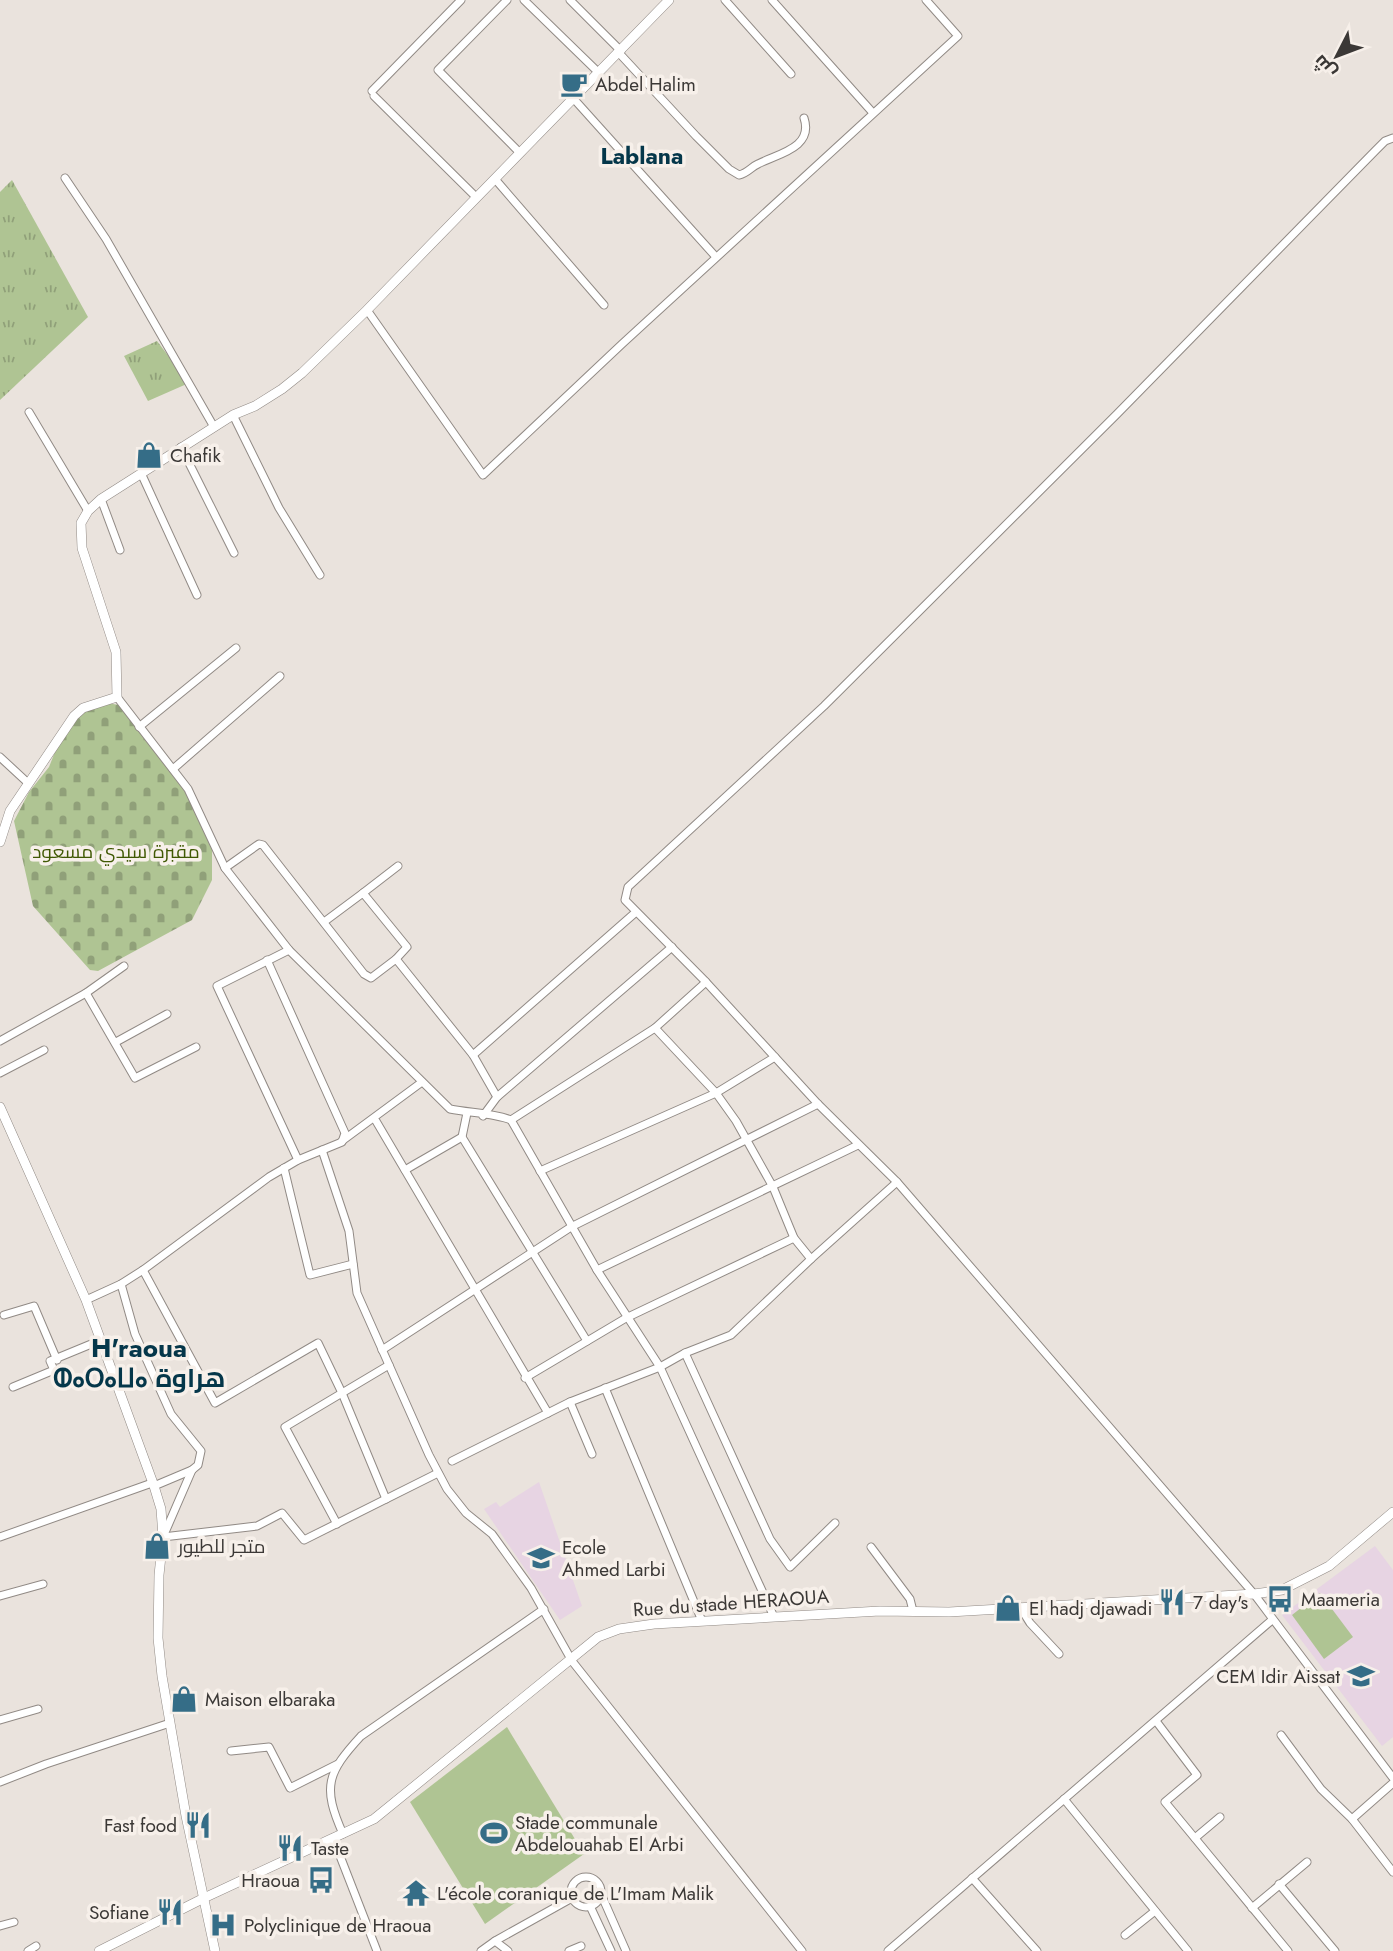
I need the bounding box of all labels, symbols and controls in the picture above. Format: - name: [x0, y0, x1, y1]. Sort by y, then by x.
- north arrow: [1302, 21, 1372, 91]
- text: ش: [1307, 49, 1343, 85]
- cafe icon: Abdel Halim: [559, 69, 589, 99]
- place label: Abdel Halim: [595, 71, 696, 98]
- district label: Lablana: [601, 139, 683, 173]
- shop icon: Chafik: [134, 440, 164, 470]
- place label: Chafik: [170, 442, 222, 469]
- park label: مقبرة سيدي مسعود: [32, 838, 200, 866]
- district label: H'raoua ⵀⴰⵔⴰⵡⴰ هراوة: [53, 1329, 225, 1397]
- shop icon: متجر للطيور: [142, 1531, 172, 1561]
- place label: متجر للطيور: [177, 1533, 266, 1560]
- place label: Ecole Ahmed Larbi: [562, 1534, 666, 1583]
- school or university icon: Ecole Ahmed Larbi: [526, 1543, 556, 1573]
- street label: Rue du stade HERAOUA: [632, 1583, 830, 1623]
- bus stop icon: Maameria: [1265, 1584, 1295, 1614]
- place label: Maameria: [1301, 1586, 1380, 1613]
- restaurant icon: 7 day's: [1157, 1587, 1187, 1617]
- place label: 7 day's: [1193, 1589, 1248, 1616]
- shop icon: El hadj djawadi: [993, 1593, 1023, 1623]
- place label: El hadj djawadi: [1029, 1595, 1152, 1622]
- school or university icon: CEM Idir Aissat: [1346, 1661, 1376, 1691]
- place label: CEM Idir Aissat: [1216, 1663, 1340, 1690]
- shop icon: Maison elbaraka: [169, 1684, 199, 1714]
- place label: Maison elbaraka: [205, 1686, 335, 1713]
- place label: Stade communale Abdelouahab El Arbi: [515, 1809, 684, 1858]
- restaurant icon: Fast food: [183, 1810, 213, 1840]
- place label: Fast food: [104, 1812, 177, 1839]
- sports icon: Stade communale Abdelouahab El Arbi: [479, 1818, 509, 1848]
- restaurant icon: Taste: [275, 1833, 305, 1863]
- place label: Taste: [311, 1835, 349, 1862]
- bus stop icon: Hraoua: [306, 1865, 336, 1895]
- place label: Hraoua: [241, 1867, 300, 1894]
- temple icon: L'école coranique de L'Imam Malik: [401, 1878, 431, 1908]
- place label: L'école coranique de L'Imam Malik: [437, 1880, 714, 1907]
- restaurant icon: Sofiane: [155, 1897, 185, 1927]
- place label: Sofiane: [89, 1899, 149, 1926]
- hospital icon: Polyclinique de Hraoua: [208, 1910, 238, 1940]
- place label: Polyclinique de Hraoua: [244, 1912, 431, 1939]

